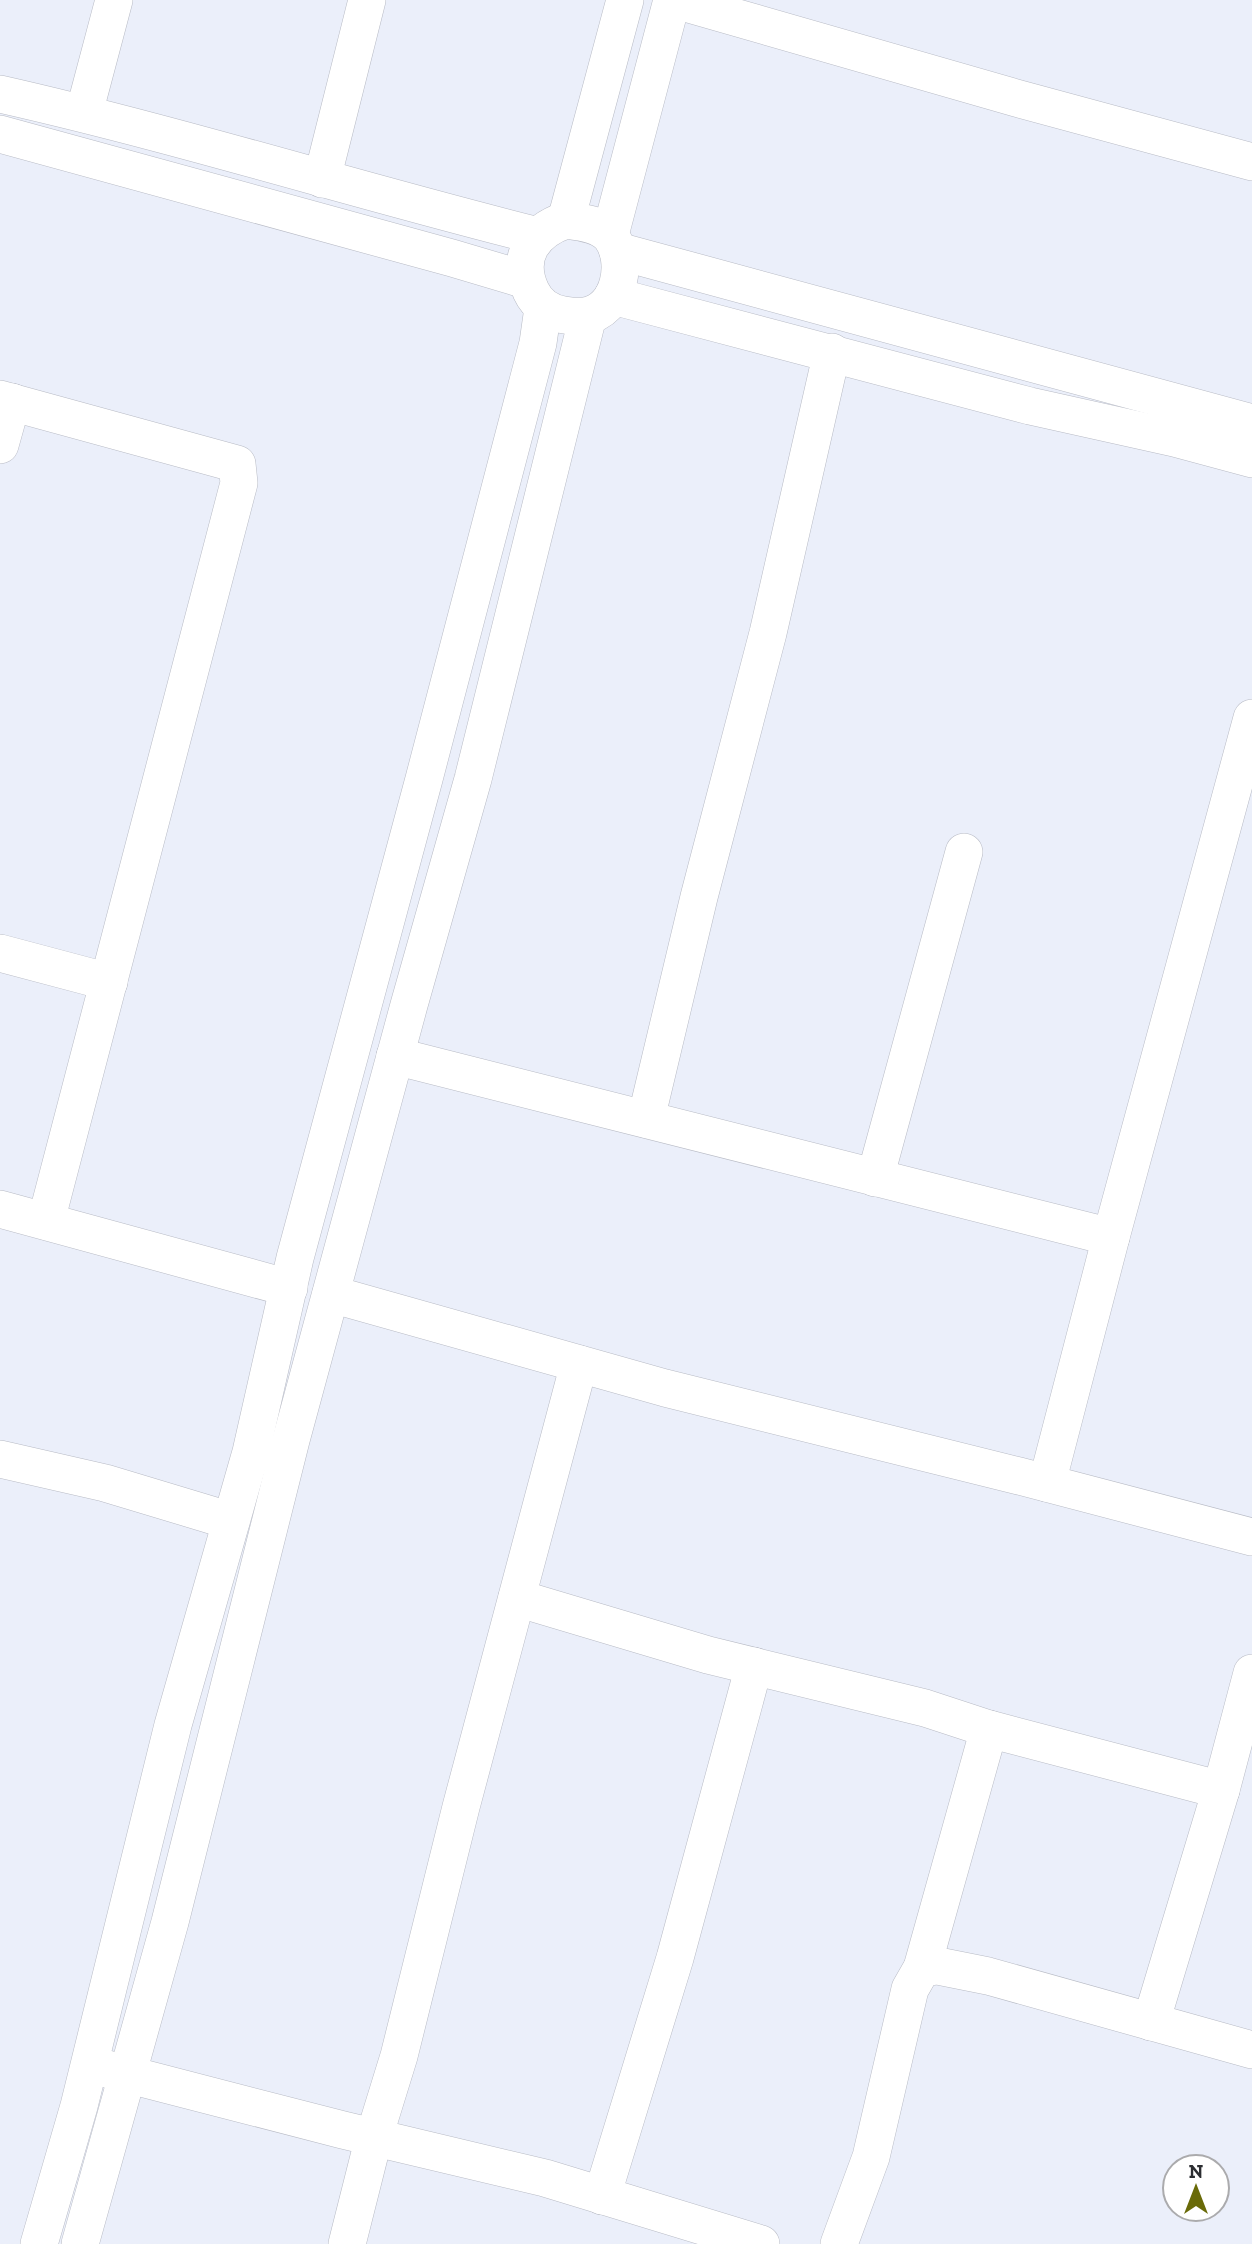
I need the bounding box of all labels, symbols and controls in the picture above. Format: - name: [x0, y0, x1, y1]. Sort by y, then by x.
- north arrow: [1161, 2153, 1231, 2223]
- text: N: [1189, 2160, 1203, 2183]

